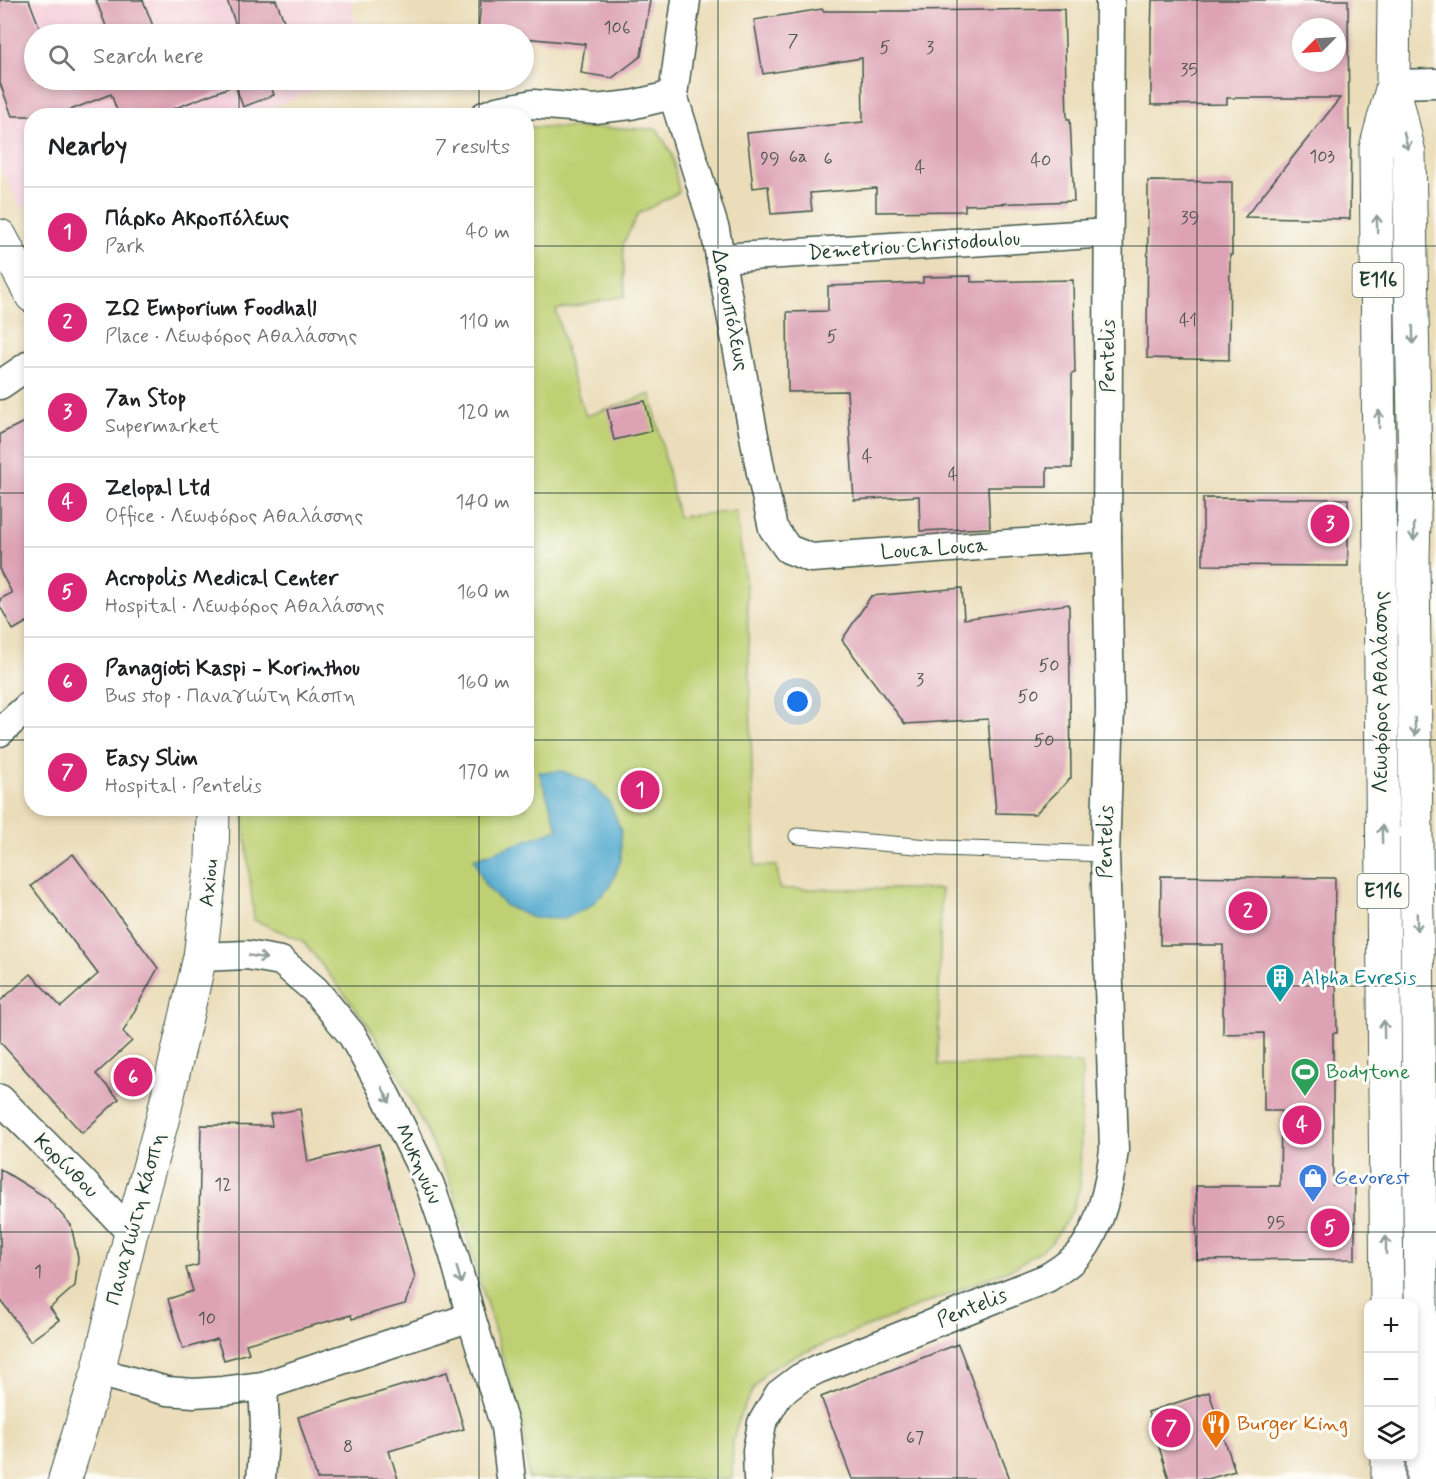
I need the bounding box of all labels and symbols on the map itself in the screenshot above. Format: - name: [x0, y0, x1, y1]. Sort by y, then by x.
- house number: 106: [604, 16, 630, 40]
- north arrow: [1292, 18, 1346, 72]
- house number: 7: [788, 29, 799, 53]
- house number: 5: [880, 36, 891, 60]
- house number: 3: [926, 36, 934, 60]
- house number: 35: [1180, 58, 1198, 82]
- one-way arrow: [1401, 131, 1413, 150]
- house number: 6a: [789, 145, 807, 169]
- house number: 103: [1309, 145, 1335, 169]
- house number: 99: [760, 147, 780, 171]
- house number: 6: [823, 147, 833, 171]
- house number: 40: [1031, 149, 1051, 173]
- house number: 4: [915, 156, 925, 180]
- house number: 39: [1181, 206, 1199, 230]
- one-way arrow: [1371, 215, 1383, 235]
- street label: Demetriou Christodoulou: [807, 225, 1021, 267]
- street label: Δασουπόλεως: [704, 247, 756, 373]
- road number: E116: [1352, 263, 1404, 297]
- house number: 41: [1179, 309, 1197, 333]
- street label: Pentelis: [1094, 319, 1122, 393]
- house number: 5: [827, 325, 838, 349]
- one-way arrow: [1407, 325, 1419, 345]
- one-way arrow: [1373, 410, 1385, 430]
- house number: 4: [862, 445, 872, 469]
- house number: 4: [948, 463, 958, 487]
- pin: 3: [1310, 502, 1350, 546]
- one-way arrow: [1408, 521, 1420, 541]
- street label: Louca Louca: [880, 531, 989, 567]
- street label: Λεωφόρος Αθαλάσσης: [1367, 591, 1395, 793]
- house number: 50: [1038, 654, 1060, 678]
- house number: 3: [916, 668, 924, 692]
- house number: 50: [1017, 685, 1039, 709]
- your location: [783, 687, 812, 716]
- one-way arrow: [1409, 716, 1421, 736]
- house number: 50: [1033, 729, 1055, 753]
- pin: 1: [620, 768, 660, 812]
- street label: Pentelis: [1091, 805, 1121, 879]
- one-way arrow: [1376, 825, 1388, 845]
- street label: Axiou: [193, 858, 225, 908]
- road number: E116: [1358, 874, 1408, 908]
- pin: 2: [1228, 888, 1268, 934]
- one-way arrow: [1411, 911, 1423, 931]
- one-way arrow: [248, 952, 268, 963]
- building icon: Alpha Evresis: [1264, 962, 1296, 1004]
- place label: Alpha Evresis: [1301, 964, 1417, 992]
- one-way arrow: [1378, 1020, 1390, 1040]
- pin: 6: [114, 1054, 152, 1100]
- sports icon: Bodytone: [1289, 1056, 1321, 1098]
- place label: Bodytone: [1326, 1058, 1410, 1086]
- one-way arrow: [380, 1086, 392, 1104]
- pin: 4: [1282, 1102, 1322, 1148]
- street label: Μυκηνών: [388, 1119, 448, 1209]
- street label: Κορίνθου: [27, 1127, 105, 1205]
- street label: Παναγιώτη Κάσπη: [100, 1130, 172, 1308]
- shop icon: Gevorest: [1297, 1162, 1329, 1204]
- place label: Gevorest: [1334, 1164, 1410, 1192]
- house number: 12: [214, 1173, 232, 1197]
- pin: 5: [1310, 1206, 1350, 1250]
- house number: 95: [1267, 1211, 1285, 1235]
- one-way arrow: [1380, 1236, 1392, 1256]
- house number: 1: [34, 1260, 42, 1284]
- one-way arrow: [454, 1265, 465, 1284]
- street label: Pentelis: [933, 1281, 1011, 1335]
- house number: 10: [198, 1307, 216, 1331]
- pin: 7: [1152, 1406, 1190, 1450]
- restaurant icon: Burger King: [1200, 1408, 1232, 1450]
- place label: Burger King: [1237, 1410, 1348, 1439]
- house number: 67: [906, 1426, 924, 1450]
- house number: 8: [343, 1435, 353, 1459]

